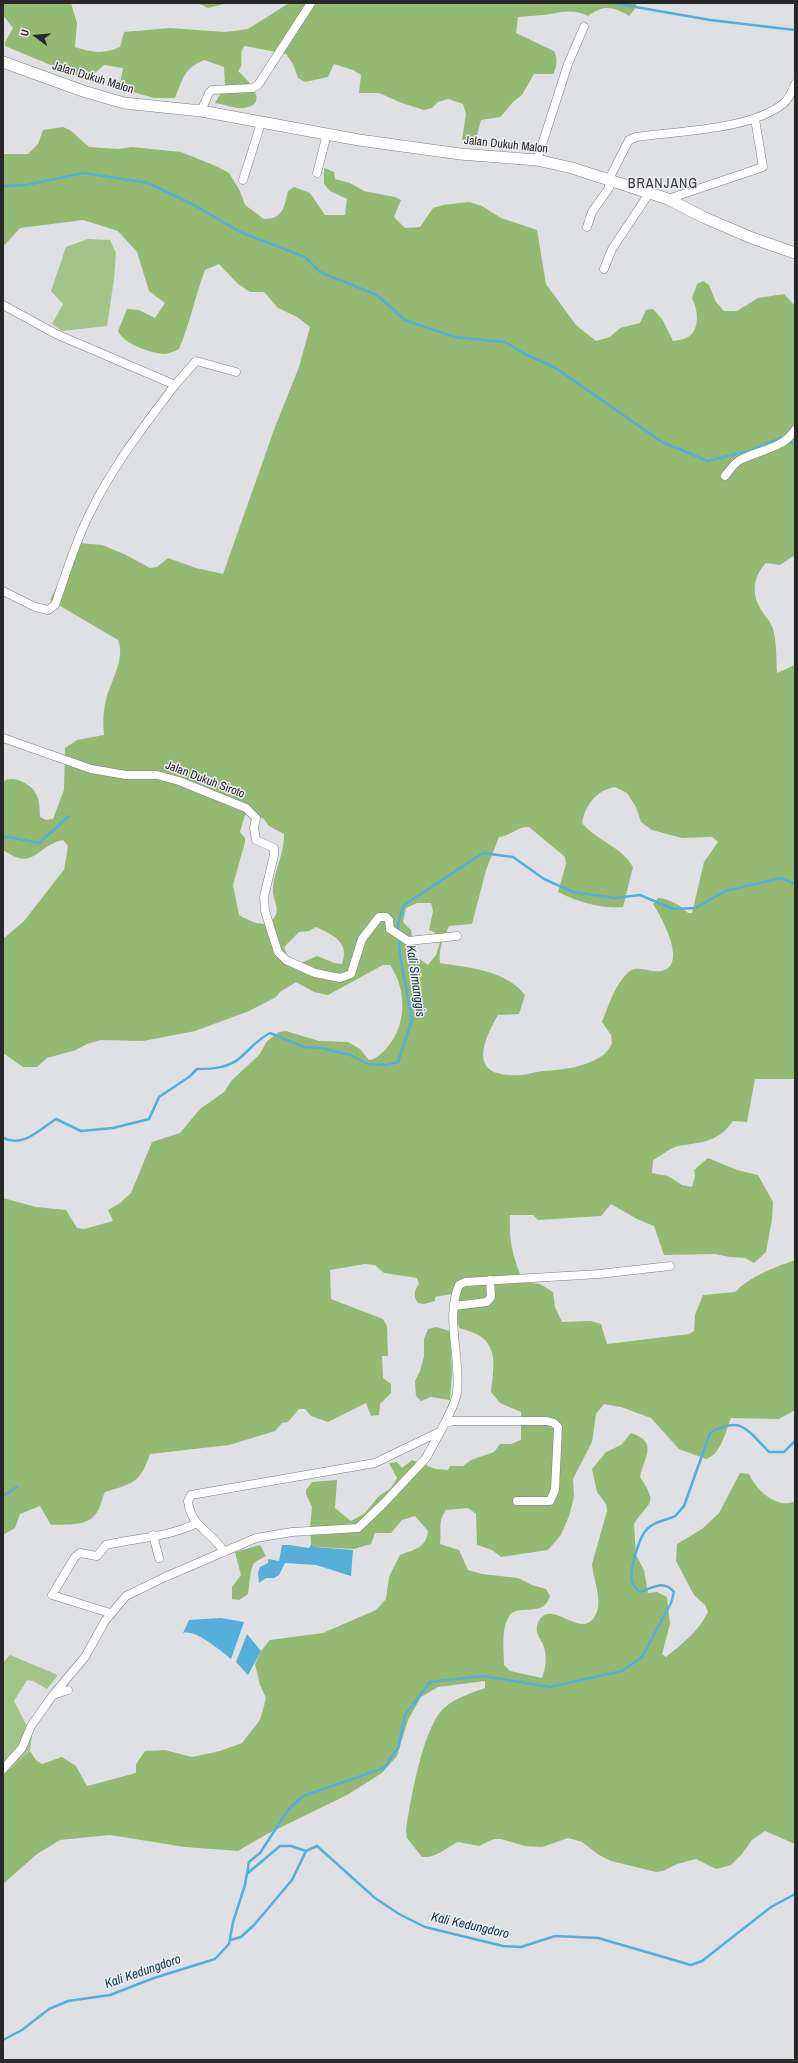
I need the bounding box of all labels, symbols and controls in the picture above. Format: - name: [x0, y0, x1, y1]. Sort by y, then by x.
- north arrow: [16, 16, 56, 56]
- text: U: [17, 28, 32, 38]
- street label: Jalan Dukuh Malon: [51, 59, 135, 97]
- street label: Jalan Dukuh Malon: [463, 133, 549, 157]
- district label: BRANJANG: [628, 176, 698, 192]
- street label: Jalan Dukuh Siroto: [163, 758, 247, 802]
- water label: Kali Simanggis: [402, 944, 428, 1018]
- water label: Kali Kedungdoro: [430, 1909, 510, 1943]
- water label: Kali Kedungdoro: [103, 1952, 183, 1992]

